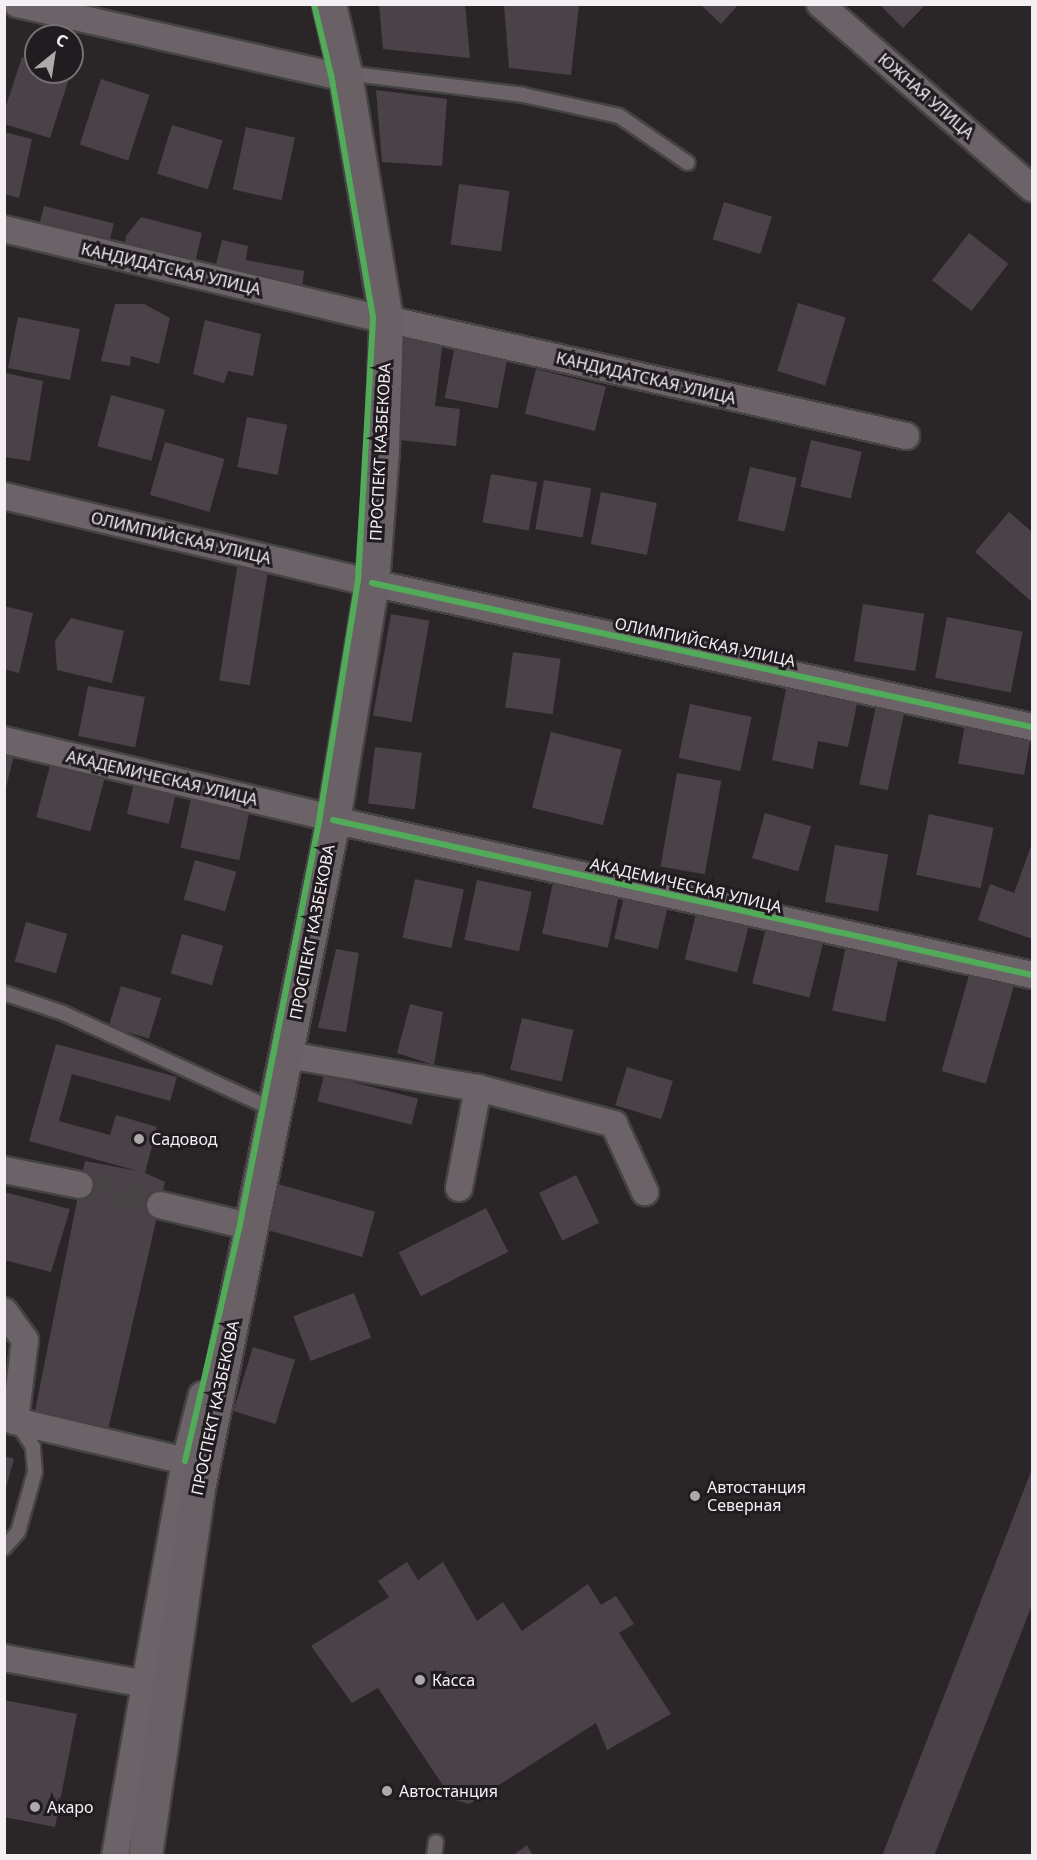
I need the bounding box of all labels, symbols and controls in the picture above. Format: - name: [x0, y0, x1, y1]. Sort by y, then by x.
- north arrow: [24, 24, 84, 84]
- text: С: [52, 28, 72, 52]
- street label: ЮЖНАЯ УЛИЦА: [874, 49, 978, 143]
- street label: КАНДИДАТСКАЯ УЛИЦА: [79, 239, 263, 299]
- street label: КАНДИДАТСКАЯ УЛИЦА: [554, 348, 738, 408]
- street label: ПРОСПЕКТ КАЗБЕКОВА: [366, 363, 394, 541]
- street label: ОЛИМПИЙСКАЯ УЛИЦА: [89, 508, 273, 568]
- street label: ОЛИМПИЙСКАЯ УЛИЦА: [613, 613, 797, 671]
- street label: АКАДЕМИЧЕСКАЯ УЛИЦА: [64, 747, 260, 809]
- street label: ПРОСПЕКТ КАЗБЕКОВА: [286, 843, 338, 1021]
- street label: АКАДЕМИЧЕСКАЯ УЛИЦА: [588, 854, 784, 916]
- place label: Садовод: [151, 1129, 217, 1149]
- marker: Садовод: [132, 1132, 146, 1146]
- street label: ПРОСПЕКТ КАЗБЕКОВА: [187, 1319, 243, 1497]
- place label: Автостанция Северная: [707, 1477, 806, 1515]
- marker: Автостанция Северная: [688, 1489, 702, 1503]
- place label: Касса: [432, 1670, 475, 1690]
- marker: Касса: [413, 1673, 427, 1687]
- place label: Автостанция: [399, 1781, 498, 1801]
- marker: Автостанция: [380, 1784, 394, 1798]
- place label: Акаро: [47, 1797, 94, 1817]
- marker: Акаро: [28, 1800, 42, 1814]

